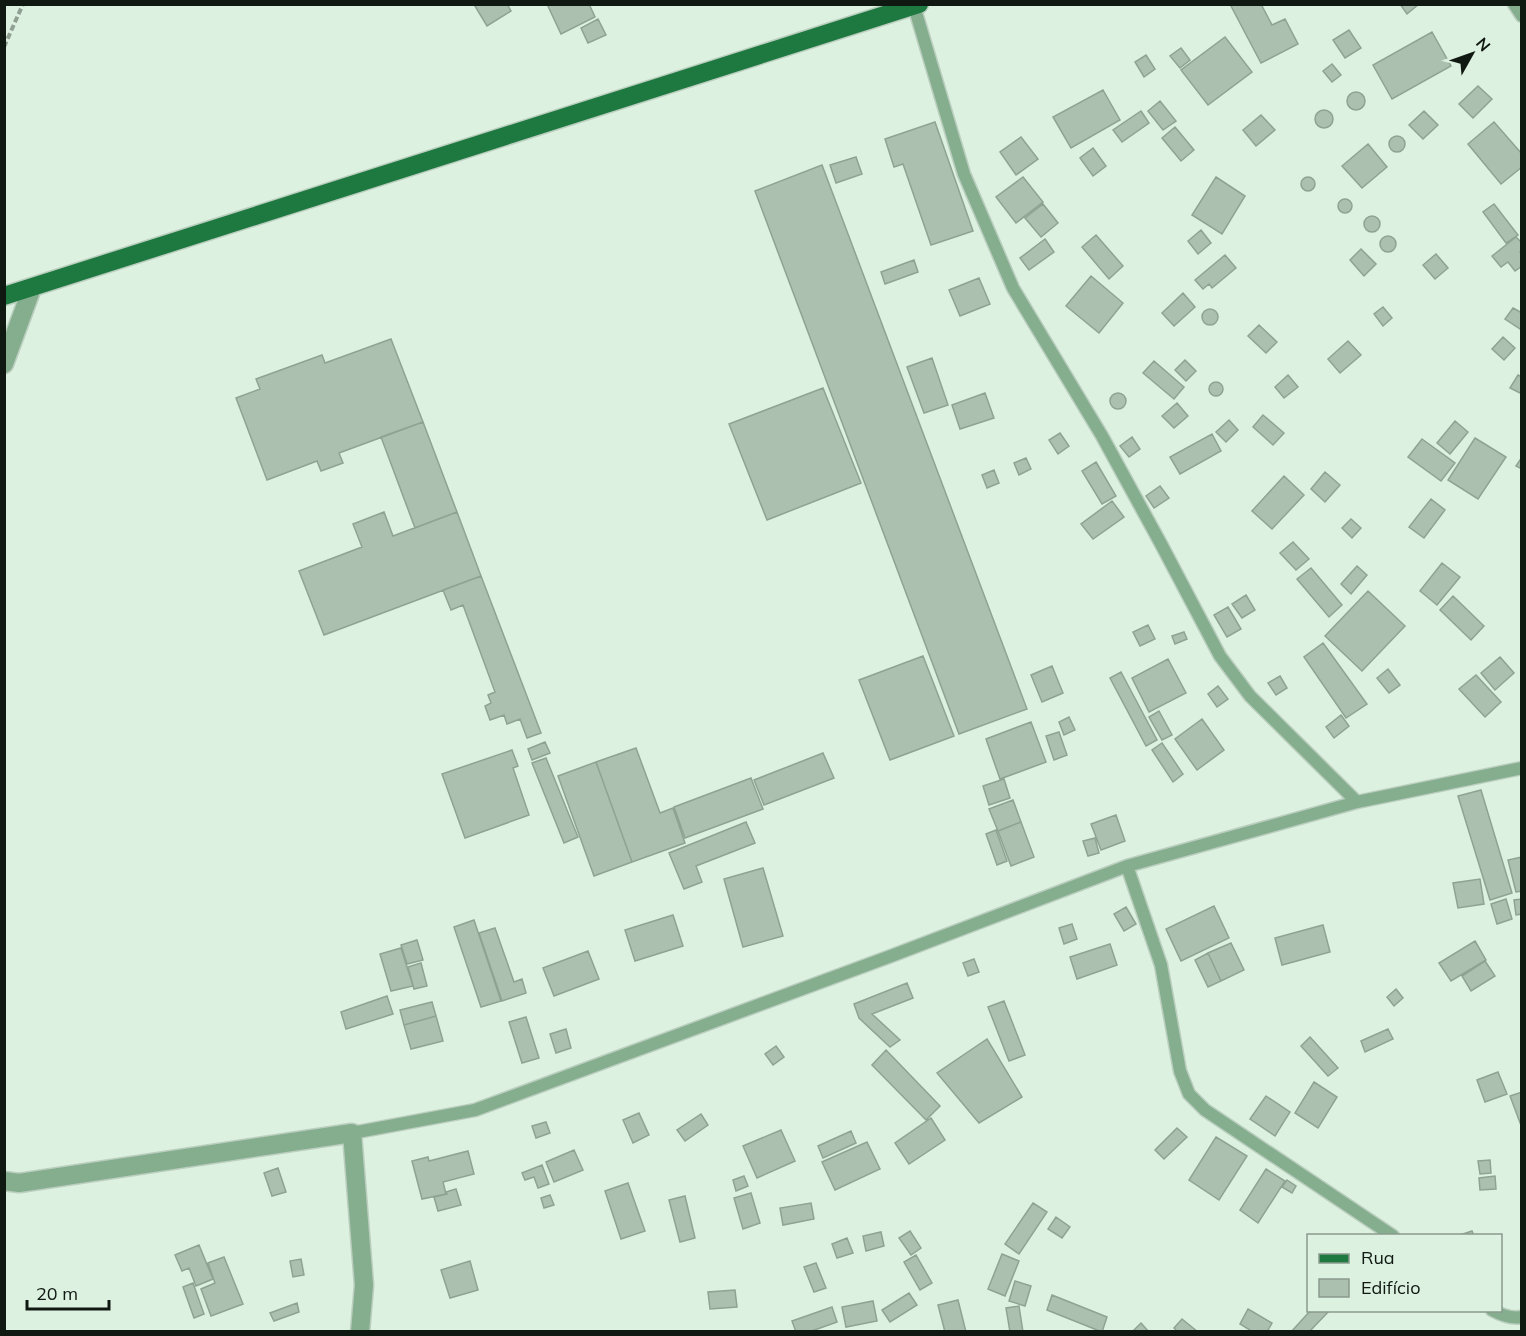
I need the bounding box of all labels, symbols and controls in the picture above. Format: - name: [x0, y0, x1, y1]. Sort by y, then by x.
- north arrow: [1442, 24, 1502, 84]
- text: N: [1472, 33, 1495, 55]
- legend: [1307, 1234, 1502, 1312]
- text: Rua: [1361, 1246, 1395, 1269]
- scale bar: [27, 1273, 110, 1311]
- text: Edifício: [1361, 1276, 1420, 1299]
- text: 20 m: [36, 1282, 78, 1305]

